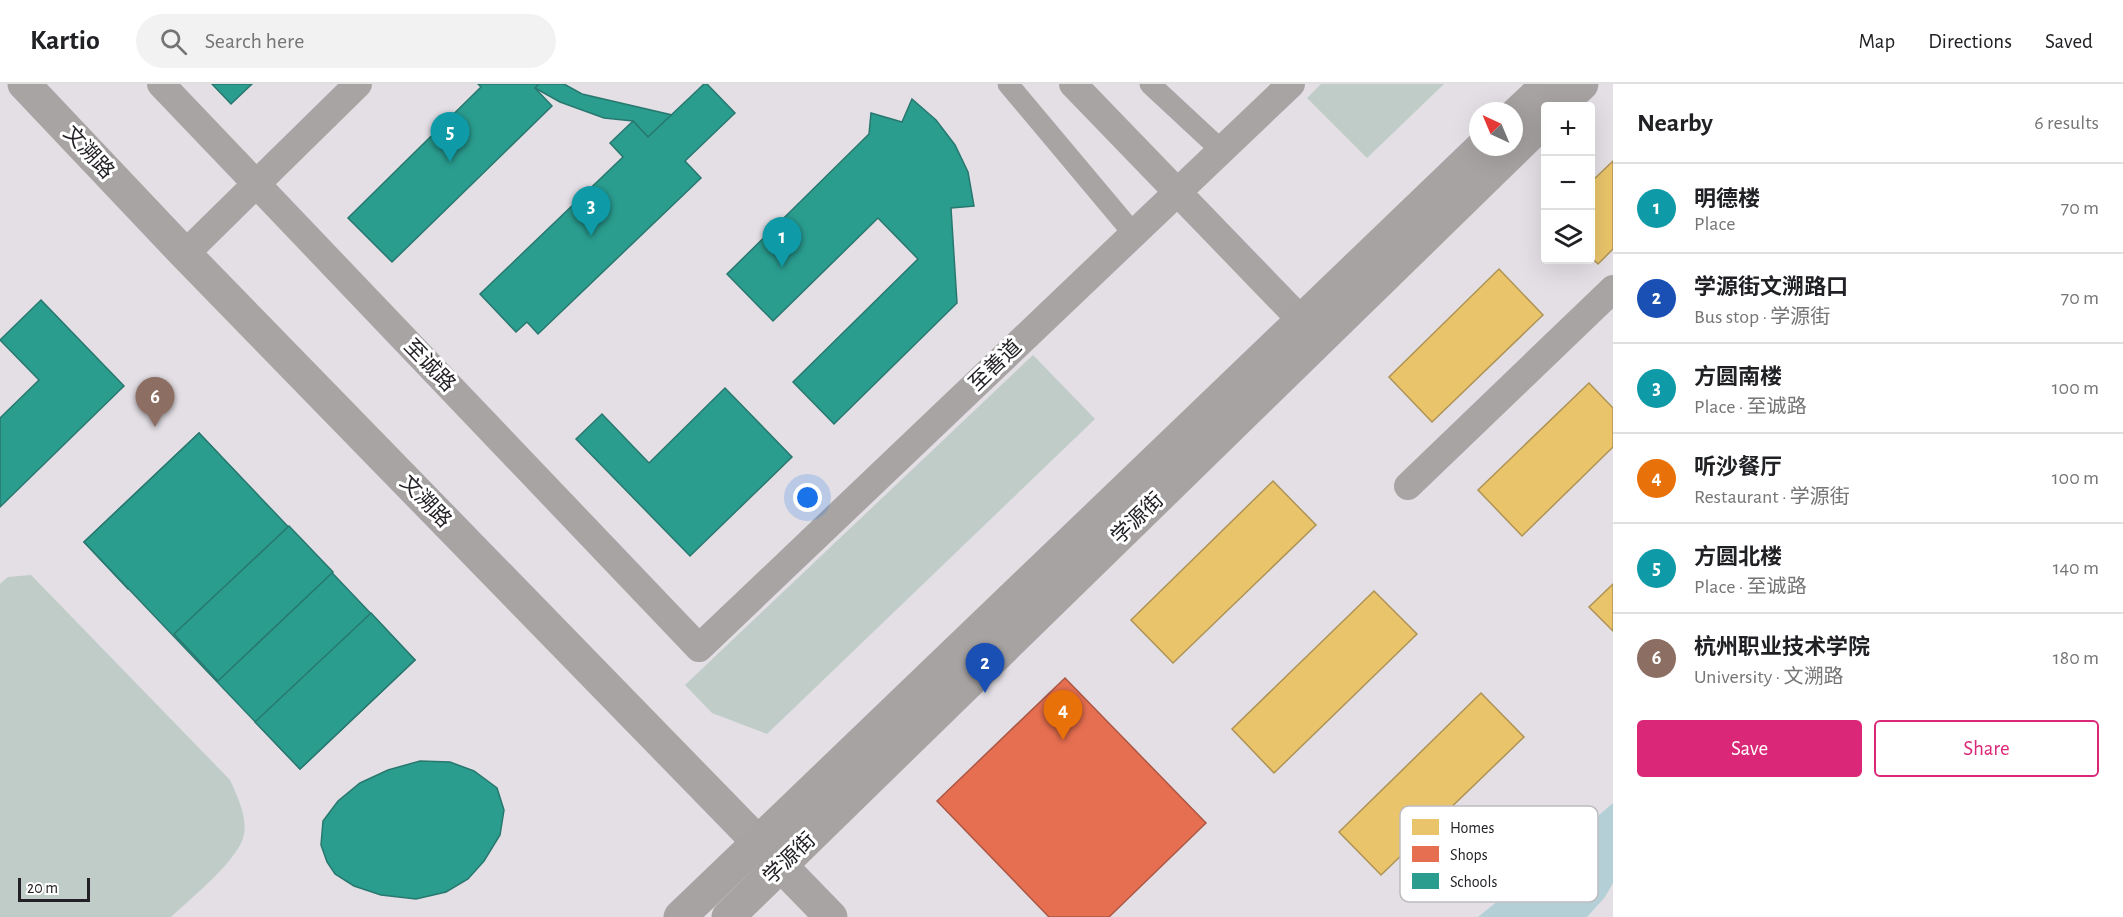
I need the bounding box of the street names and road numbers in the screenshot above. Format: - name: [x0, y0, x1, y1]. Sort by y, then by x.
- street label: 文溯路: [59, 121, 119, 183]
- street label: 至诚路: [400, 335, 460, 395]
- street label: 至善道: [965, 335, 1025, 395]
- street label: 文溯路: [396, 471, 456, 531]
- street label: 学源街: [1107, 488, 1167, 548]
- street label: 学源街: [759, 828, 819, 888]

